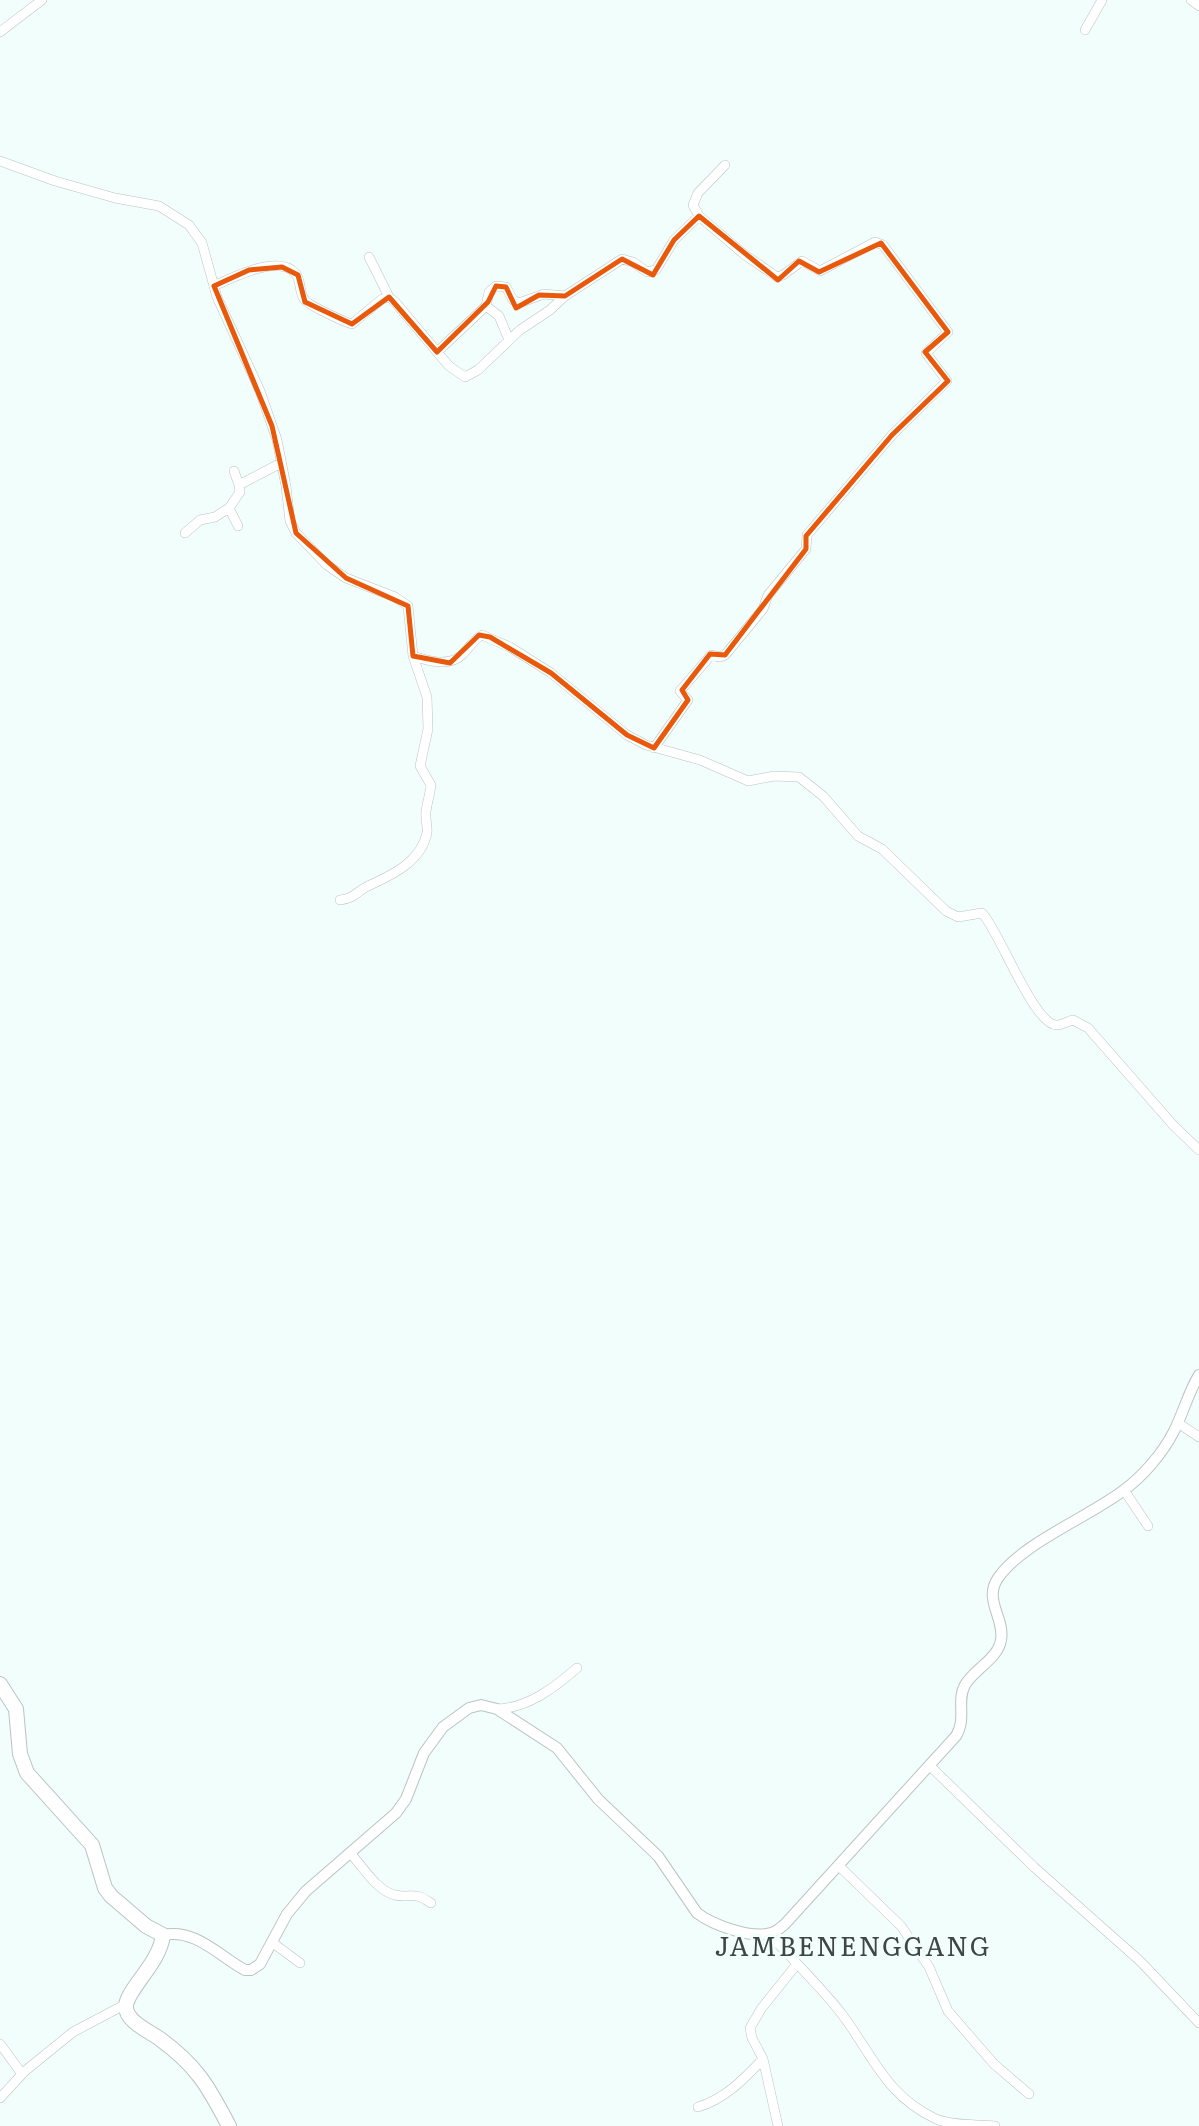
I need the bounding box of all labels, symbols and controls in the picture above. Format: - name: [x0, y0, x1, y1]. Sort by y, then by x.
- district label: JAMBENENGGANG: [715, 1925, 991, 1964]

